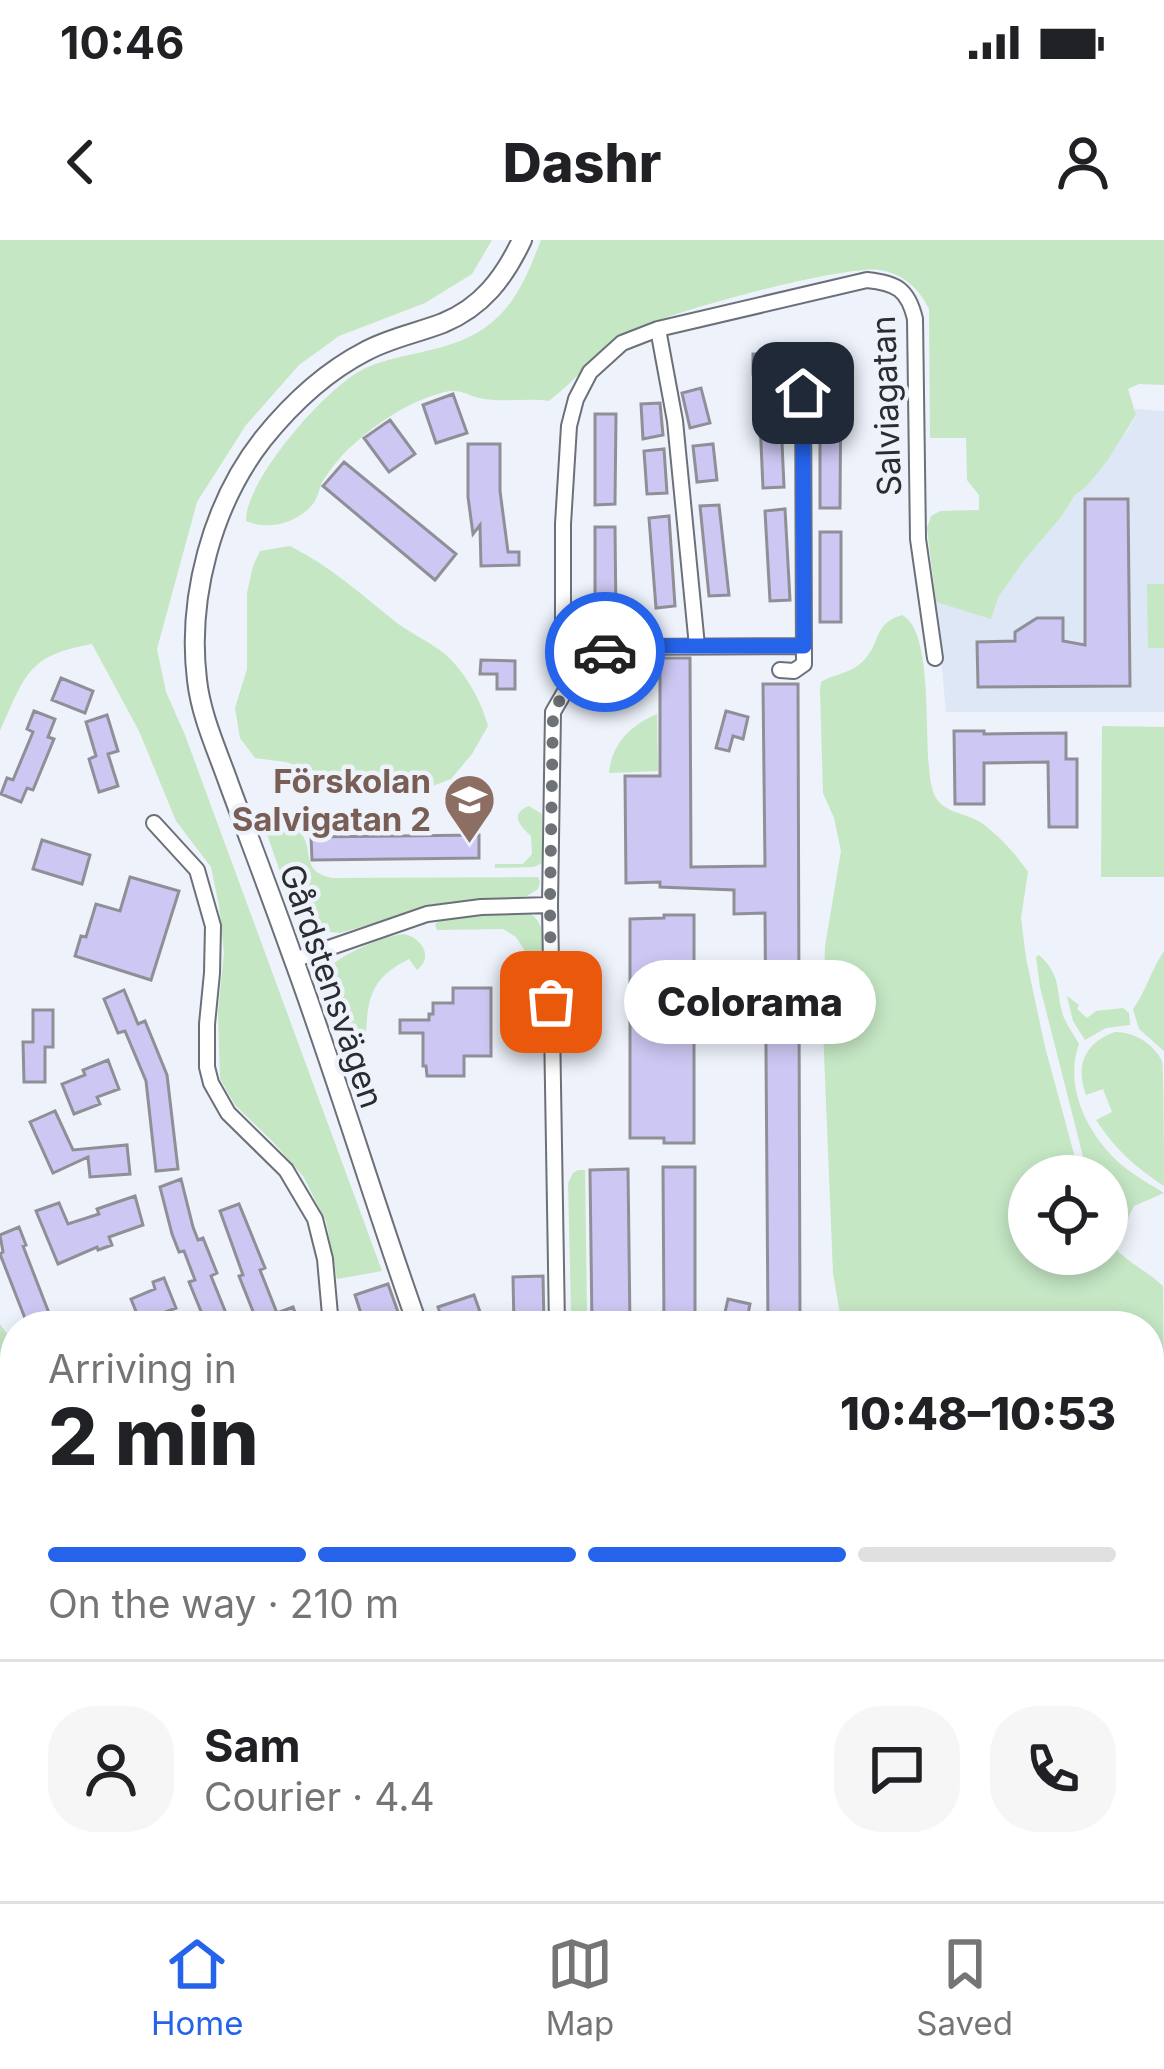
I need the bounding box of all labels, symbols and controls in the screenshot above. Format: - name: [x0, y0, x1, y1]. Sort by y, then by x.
- text: 10:46: [60, 15, 184, 70]
- icon: back: [48, 129, 114, 195]
- icon: person: [1050, 129, 1116, 195]
- text: Dashr: [503, 130, 661, 195]
- street label: Salviagatan: [863, 315, 909, 497]
- pin: [752, 342, 854, 444]
- icon: home: [770, 360, 836, 426]
- courier: [545, 592, 665, 712]
- icon: car: [572, 619, 638, 685]
- place label: Förskolan Salvigatan 2: [232, 761, 431, 839]
- school or university icon: Förskolan Salvigatan 2: [442, 772, 498, 846]
- street label: Gårdstensvägen: [272, 859, 392, 1113]
- pin: [500, 951, 602, 1053]
- callout: Colorama: [623, 960, 875, 1044]
- icon: bag: [518, 969, 584, 1035]
- text: Colorama: [657, 978, 843, 1025]
- map controls: [1008, 1155, 1128, 1275]
- button: locate: [1008, 1155, 1128, 1275]
- text: Arriving in: [48, 1345, 237, 1392]
- text: 10:48–10:53: [840, 1386, 1116, 1441]
- text: 2 min: [48, 1389, 259, 1484]
- text: On the way · 210 m: [48, 1580, 399, 1627]
- button: person: [48, 1706, 174, 1832]
- button: chat: [834, 1706, 960, 1832]
- button: phone: [990, 1706, 1116, 1832]
- text: Sam: [204, 1718, 301, 1773]
- text: Courier · 4.4: [204, 1773, 435, 1820]
- tab: Home: [151, 1931, 244, 2043]
- tab: Map: [546, 1931, 614, 2043]
- tab: Saved: [916, 1931, 1013, 2043]

